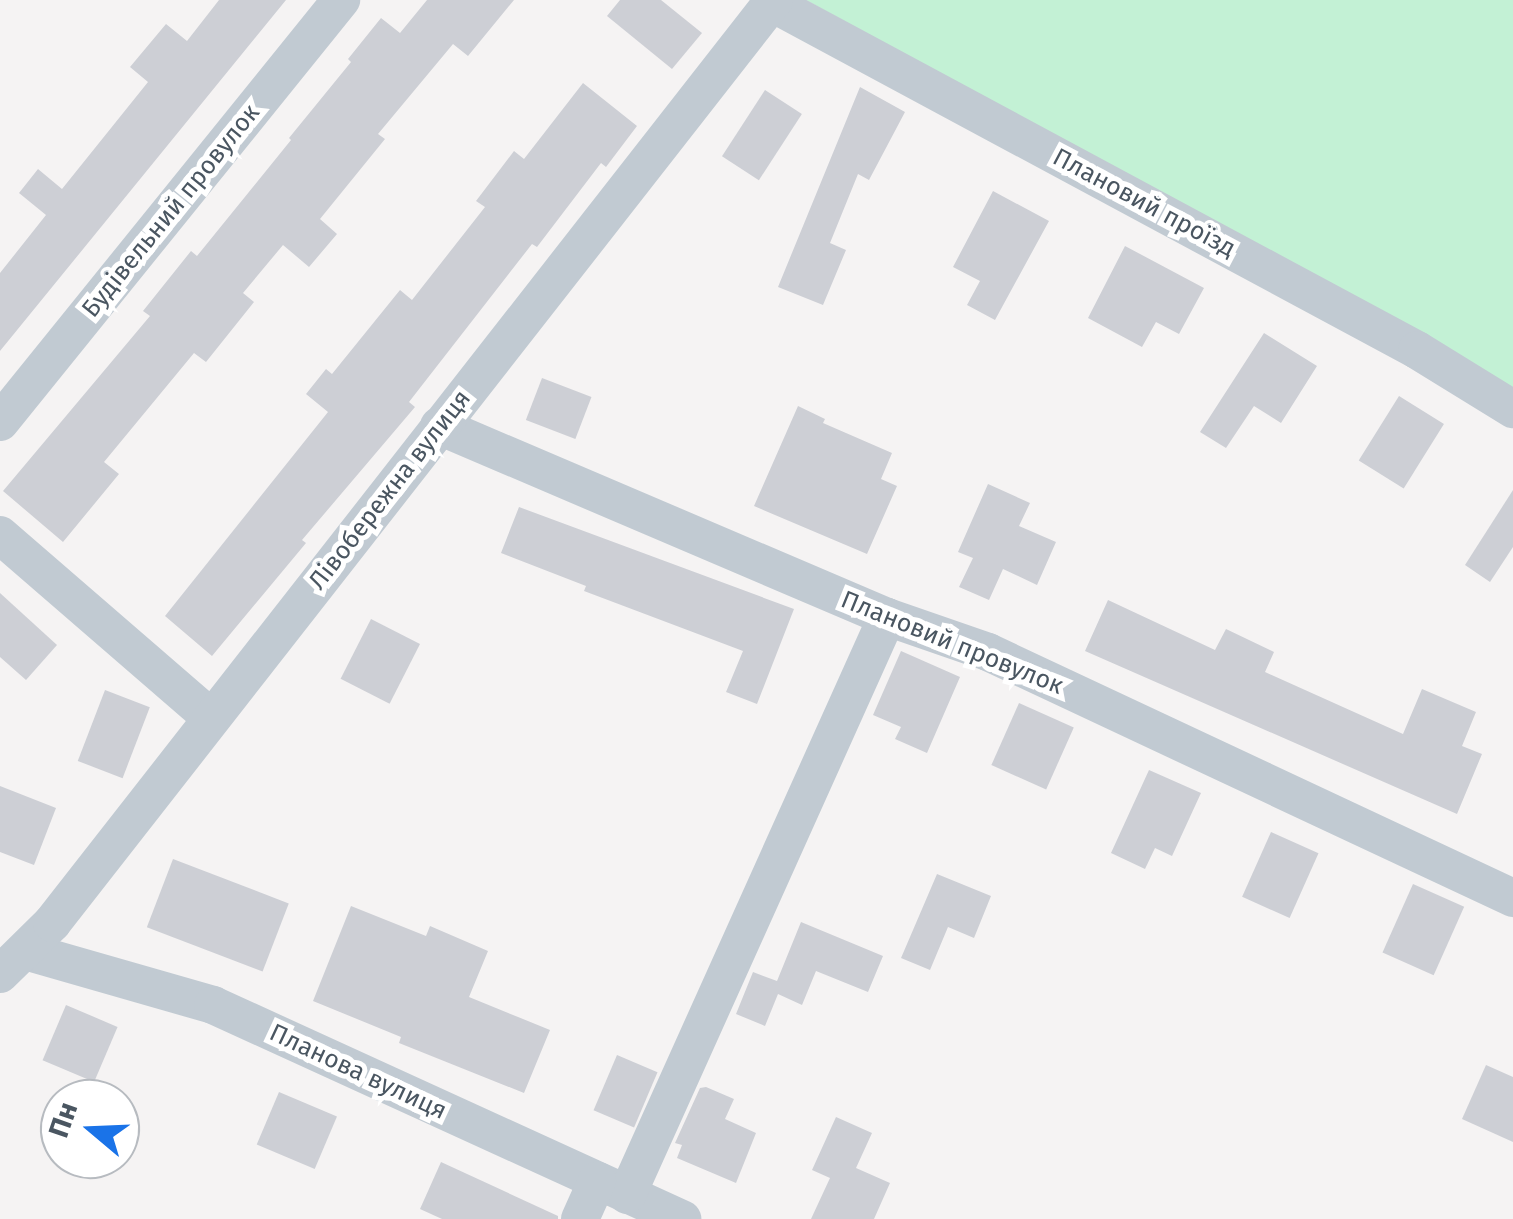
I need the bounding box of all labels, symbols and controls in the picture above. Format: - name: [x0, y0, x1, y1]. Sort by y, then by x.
- street label: Будівельний провулок: [76, 98, 266, 324]
- street label: Плановий проїзд: [1048, 142, 1240, 264]
- street label: Лівобережна вулиця: [303, 384, 477, 596]
- street label: Плановий провулок: [837, 585, 1067, 701]
- street label: Планова вулиця: [265, 1018, 451, 1126]
- north arrow: [40, 1079, 140, 1179]
- text: Пн: [42, 1098, 84, 1142]

